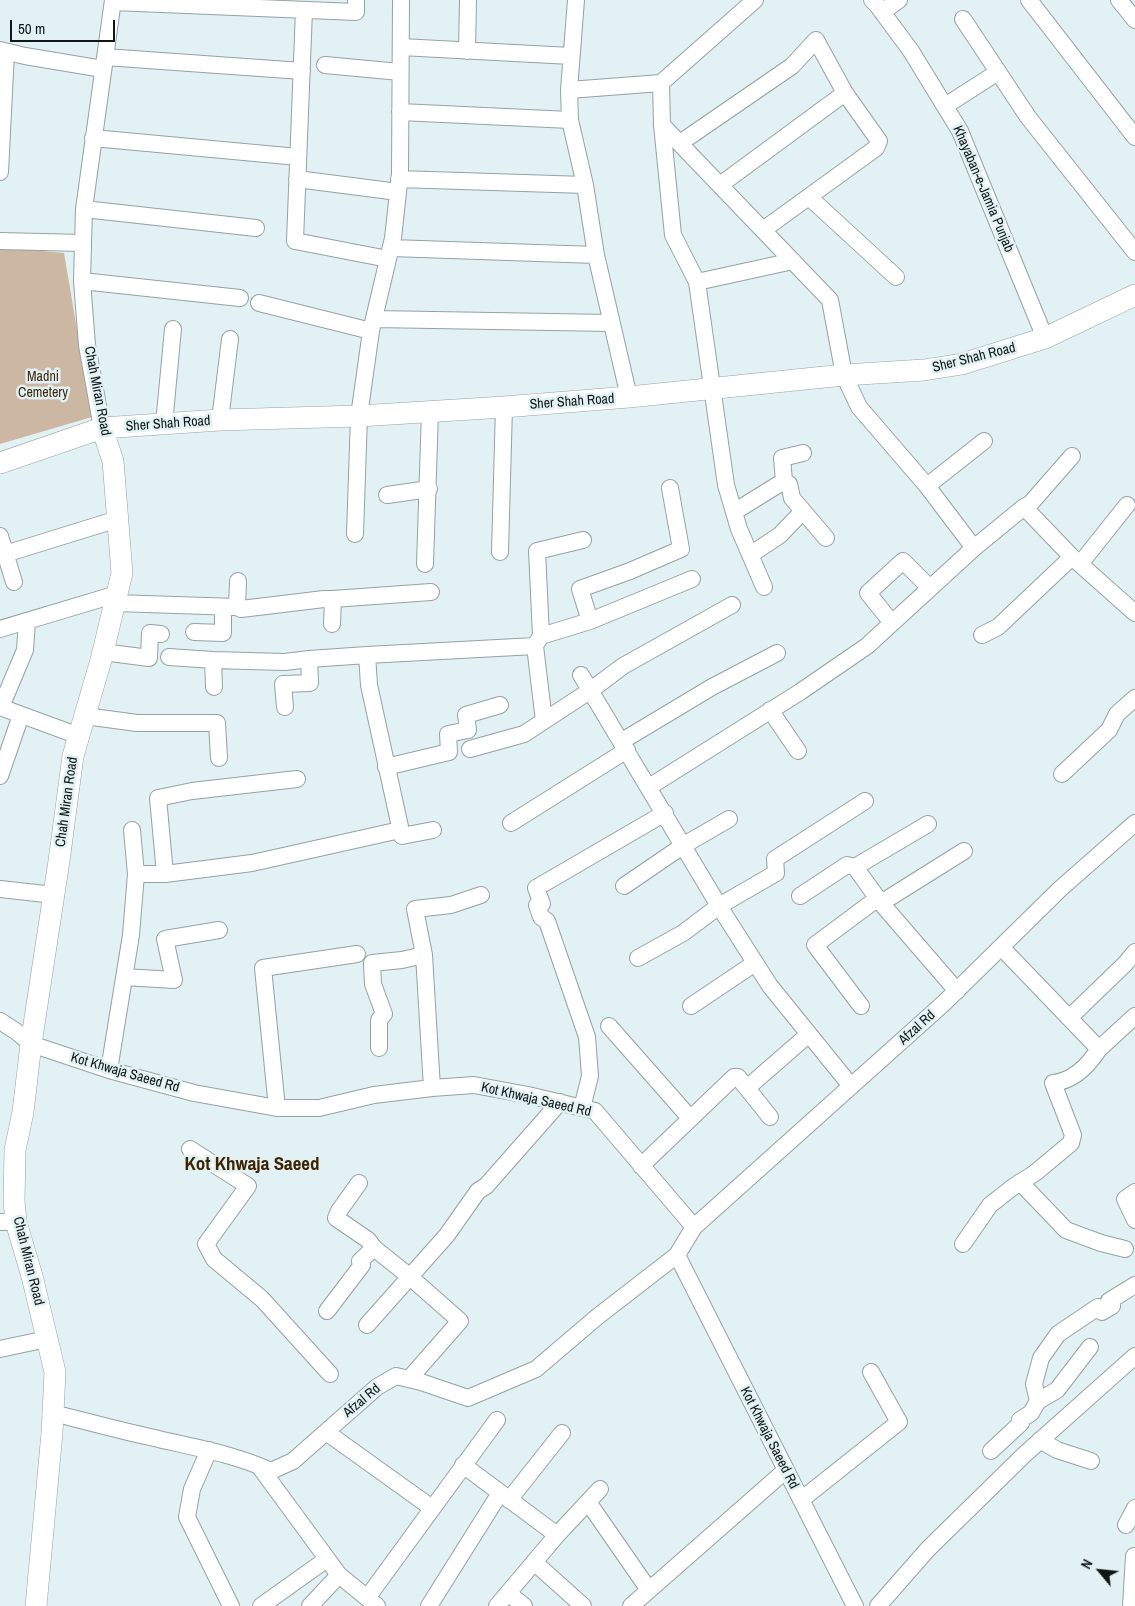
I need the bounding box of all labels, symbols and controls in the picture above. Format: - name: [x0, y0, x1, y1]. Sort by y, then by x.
- scale bar: [12, 10, 118, 42]
- text: 50 m: [18, 18, 45, 39]
- street label: Khayaban-e-Jamia Punjab: [949, 123, 1017, 255]
- street label: Sher Shah Road: [931, 340, 1017, 376]
- street label: Chah Miran Road: [80, 345, 114, 437]
- park label: Madni Cemetery: [18, 369, 68, 402]
- street label: Sher Shah Road: [529, 391, 615, 413]
- street label: Sher Shah Road: [125, 413, 211, 435]
- street label: Chah Miran Road: [52, 756, 82, 848]
- street label: Afzal Rd: [895, 1007, 939, 1049]
- street label: Kot Khwaja Saeed Rd: [69, 1049, 181, 1097]
- street label: Kot Khwaja Saeed Rd: [479, 1079, 593, 1121]
- district label: Kot Khwaja Saeed: [184, 1154, 320, 1176]
- street label: Chah Miran Road: [9, 1215, 47, 1307]
- street label: Afzal Rd: [340, 1381, 384, 1421]
- street label: Kot Khwaja Saeed Rd: [736, 1384, 802, 1492]
- north arrow: [1075, 1546, 1125, 1596]
- text: N: [1077, 1556, 1097, 1572]

